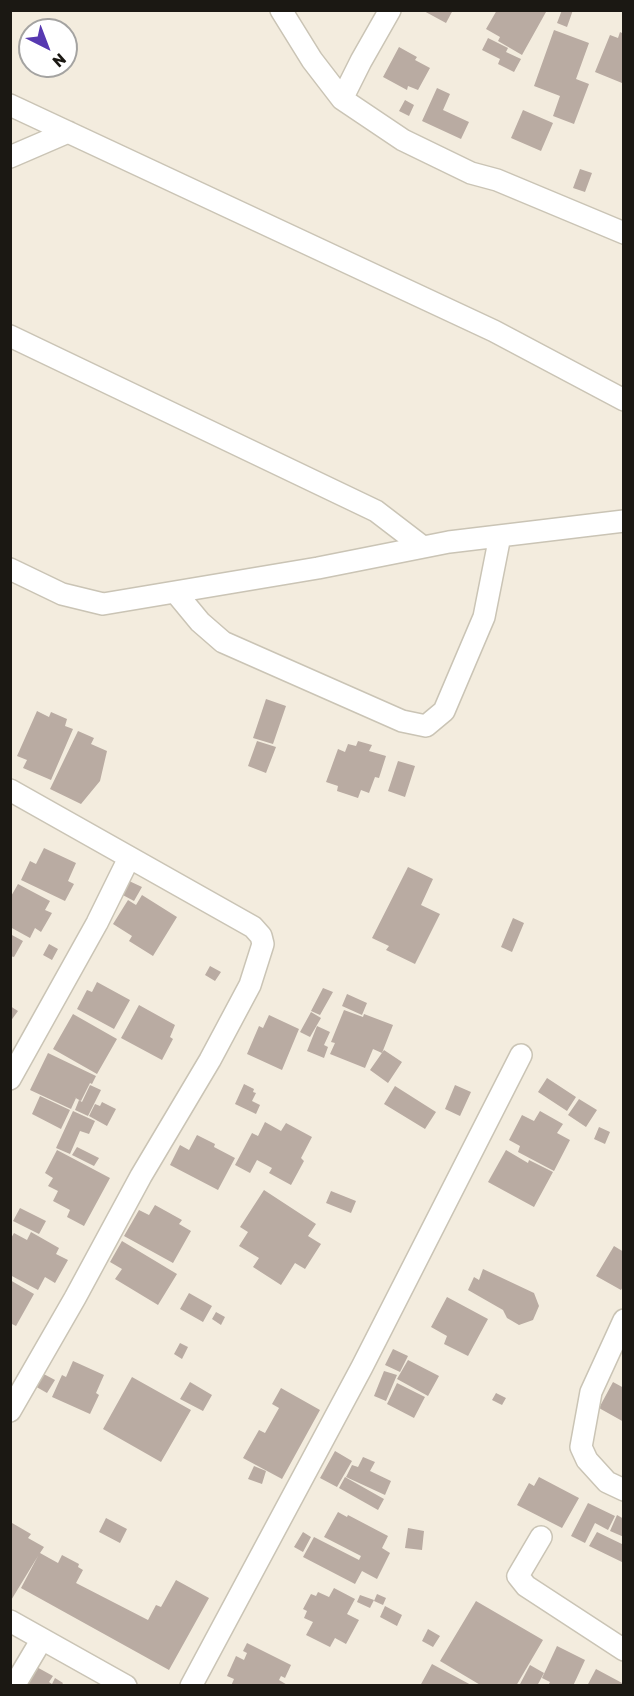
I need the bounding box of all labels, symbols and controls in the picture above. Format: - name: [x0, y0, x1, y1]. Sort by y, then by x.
- north arrow: [18, 18, 78, 78]
- text: N: [48, 49, 70, 71]

